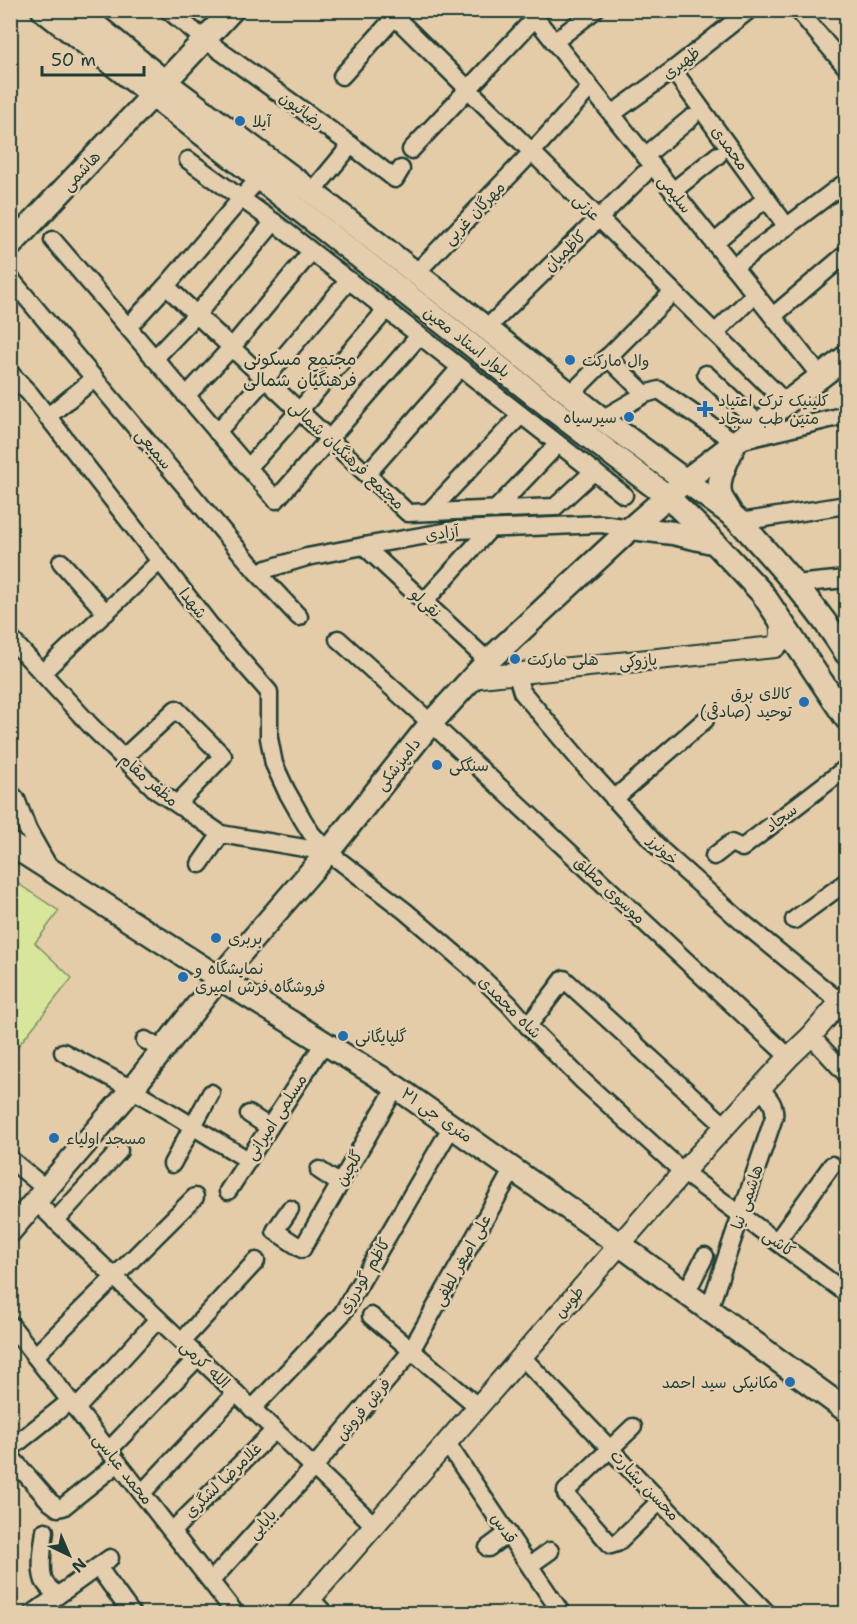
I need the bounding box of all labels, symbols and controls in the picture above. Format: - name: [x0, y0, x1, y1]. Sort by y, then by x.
- scale bar: [42, 39, 144, 77]
- street label: ظهیری: [658, 42, 704, 84]
- text: 50 m: [51, 48, 96, 72]
- street label: رضائیون: [275, 86, 329, 134]
- place label: آیلا: [252, 111, 272, 132]
- marker: آیلا: [233, 114, 247, 128]
- street label: محمدی: [707, 121, 753, 175]
- street label: هاشمی: [57, 146, 105, 196]
- street label: سلیمی: [653, 170, 697, 218]
- street label: مهرگان غربی: [438, 177, 510, 249]
- street label: عزتی: [569, 189, 605, 225]
- street label: کاظمیان: [539, 226, 591, 276]
- street label: بلوار استاد معین: [419, 301, 515, 383]
- district label: مجتمع مسکونی فرهنگیان شمالی: [243, 347, 357, 392]
- place label: وال مارکت: [582, 350, 649, 371]
- marker: وال مارکت: [563, 353, 577, 367]
- place label: کلینیک ترک اعتیاد متین طب سجاد: [718, 390, 829, 429]
- street label: مجتمع فرهنگیان شمالی: [284, 396, 409, 515]
- marker: کلینیک ترک اعتیاد متین طب سجاد: [696, 400, 714, 418]
- place label: سیرسیاه: [563, 407, 617, 428]
- marker: سیرسیاه: [622, 410, 636, 424]
- street label: سمیعی: [131, 424, 177, 474]
- street label: آزادی: [424, 520, 461, 546]
- street label: شهدا: [174, 583, 212, 623]
- street label: نقی‌لو: [406, 583, 446, 622]
- place label: هلی مارکت: [527, 649, 599, 670]
- street label: پازوکی: [618, 649, 658, 673]
- marker: هلی مارکت: [508, 652, 522, 666]
- place label: کالای برق توحید (صادقی): [699, 683, 792, 722]
- marker: کالای برق توحید (صادقی): [797, 695, 811, 709]
- street label: دامپزشکی: [371, 733, 425, 795]
- street label: مظفر مقام: [114, 749, 183, 813]
- place label: سنگکی: [449, 755, 489, 776]
- marker: سنگکی: [430, 758, 444, 772]
- street label: سجاد: [761, 799, 801, 837]
- street label: خونرز: [642, 829, 683, 870]
- street label: موسوی مطلق: [570, 852, 650, 928]
- place label: بربری: [228, 928, 262, 949]
- marker: بربری: [209, 931, 223, 945]
- place label: نمایشگاه و فروشگاه فرش امیری: [193, 958, 325, 997]
- marker: نمایشگاه و فروشگاه فرش امیری: [176, 970, 190, 984]
- street label: شاه محمدی: [474, 971, 546, 1043]
- place label: گلپایگانی: [355, 1026, 407, 1047]
- marker: گلپایگانی: [336, 1029, 350, 1043]
- street label: مسلمی امیرانی: [240, 1070, 312, 1164]
- street label: ۲۱ متری جی: [397, 1083, 477, 1147]
- place label: مسجد اولیاء: [66, 1128, 146, 1149]
- marker: مسجد اولیاء: [47, 1131, 61, 1145]
- street label: گلچین: [330, 1146, 368, 1190]
- street label: هاشمی نیا: [726, 1162, 768, 1232]
- street label: علی‌ اصغر لطفی: [428, 1210, 496, 1310]
- street label: کاشی: [759, 1224, 799, 1262]
- street label: کاظم گودرزی: [333, 1234, 397, 1319]
- street label: طوس: [549, 1282, 589, 1322]
- street label: الله کرمی: [176, 1335, 234, 1393]
- place label: مکانیکی سید احمد: [662, 1372, 778, 1393]
- street label: فرش فروش: [331, 1373, 395, 1445]
- marker: مکانیکی سید احمد: [783, 1375, 797, 1389]
- street label: محمد عباسی: [88, 1429, 158, 1509]
- street label: غلامرضا لشگری: [180, 1438, 266, 1522]
- street label: محسن بشارت: [606, 1445, 684, 1525]
- street label: بابایی: [243, 1504, 281, 1544]
- street label: قدس: [486, 1509, 522, 1547]
- north arrow: [39, 1525, 99, 1585]
- text: N: [67, 1553, 91, 1577]

